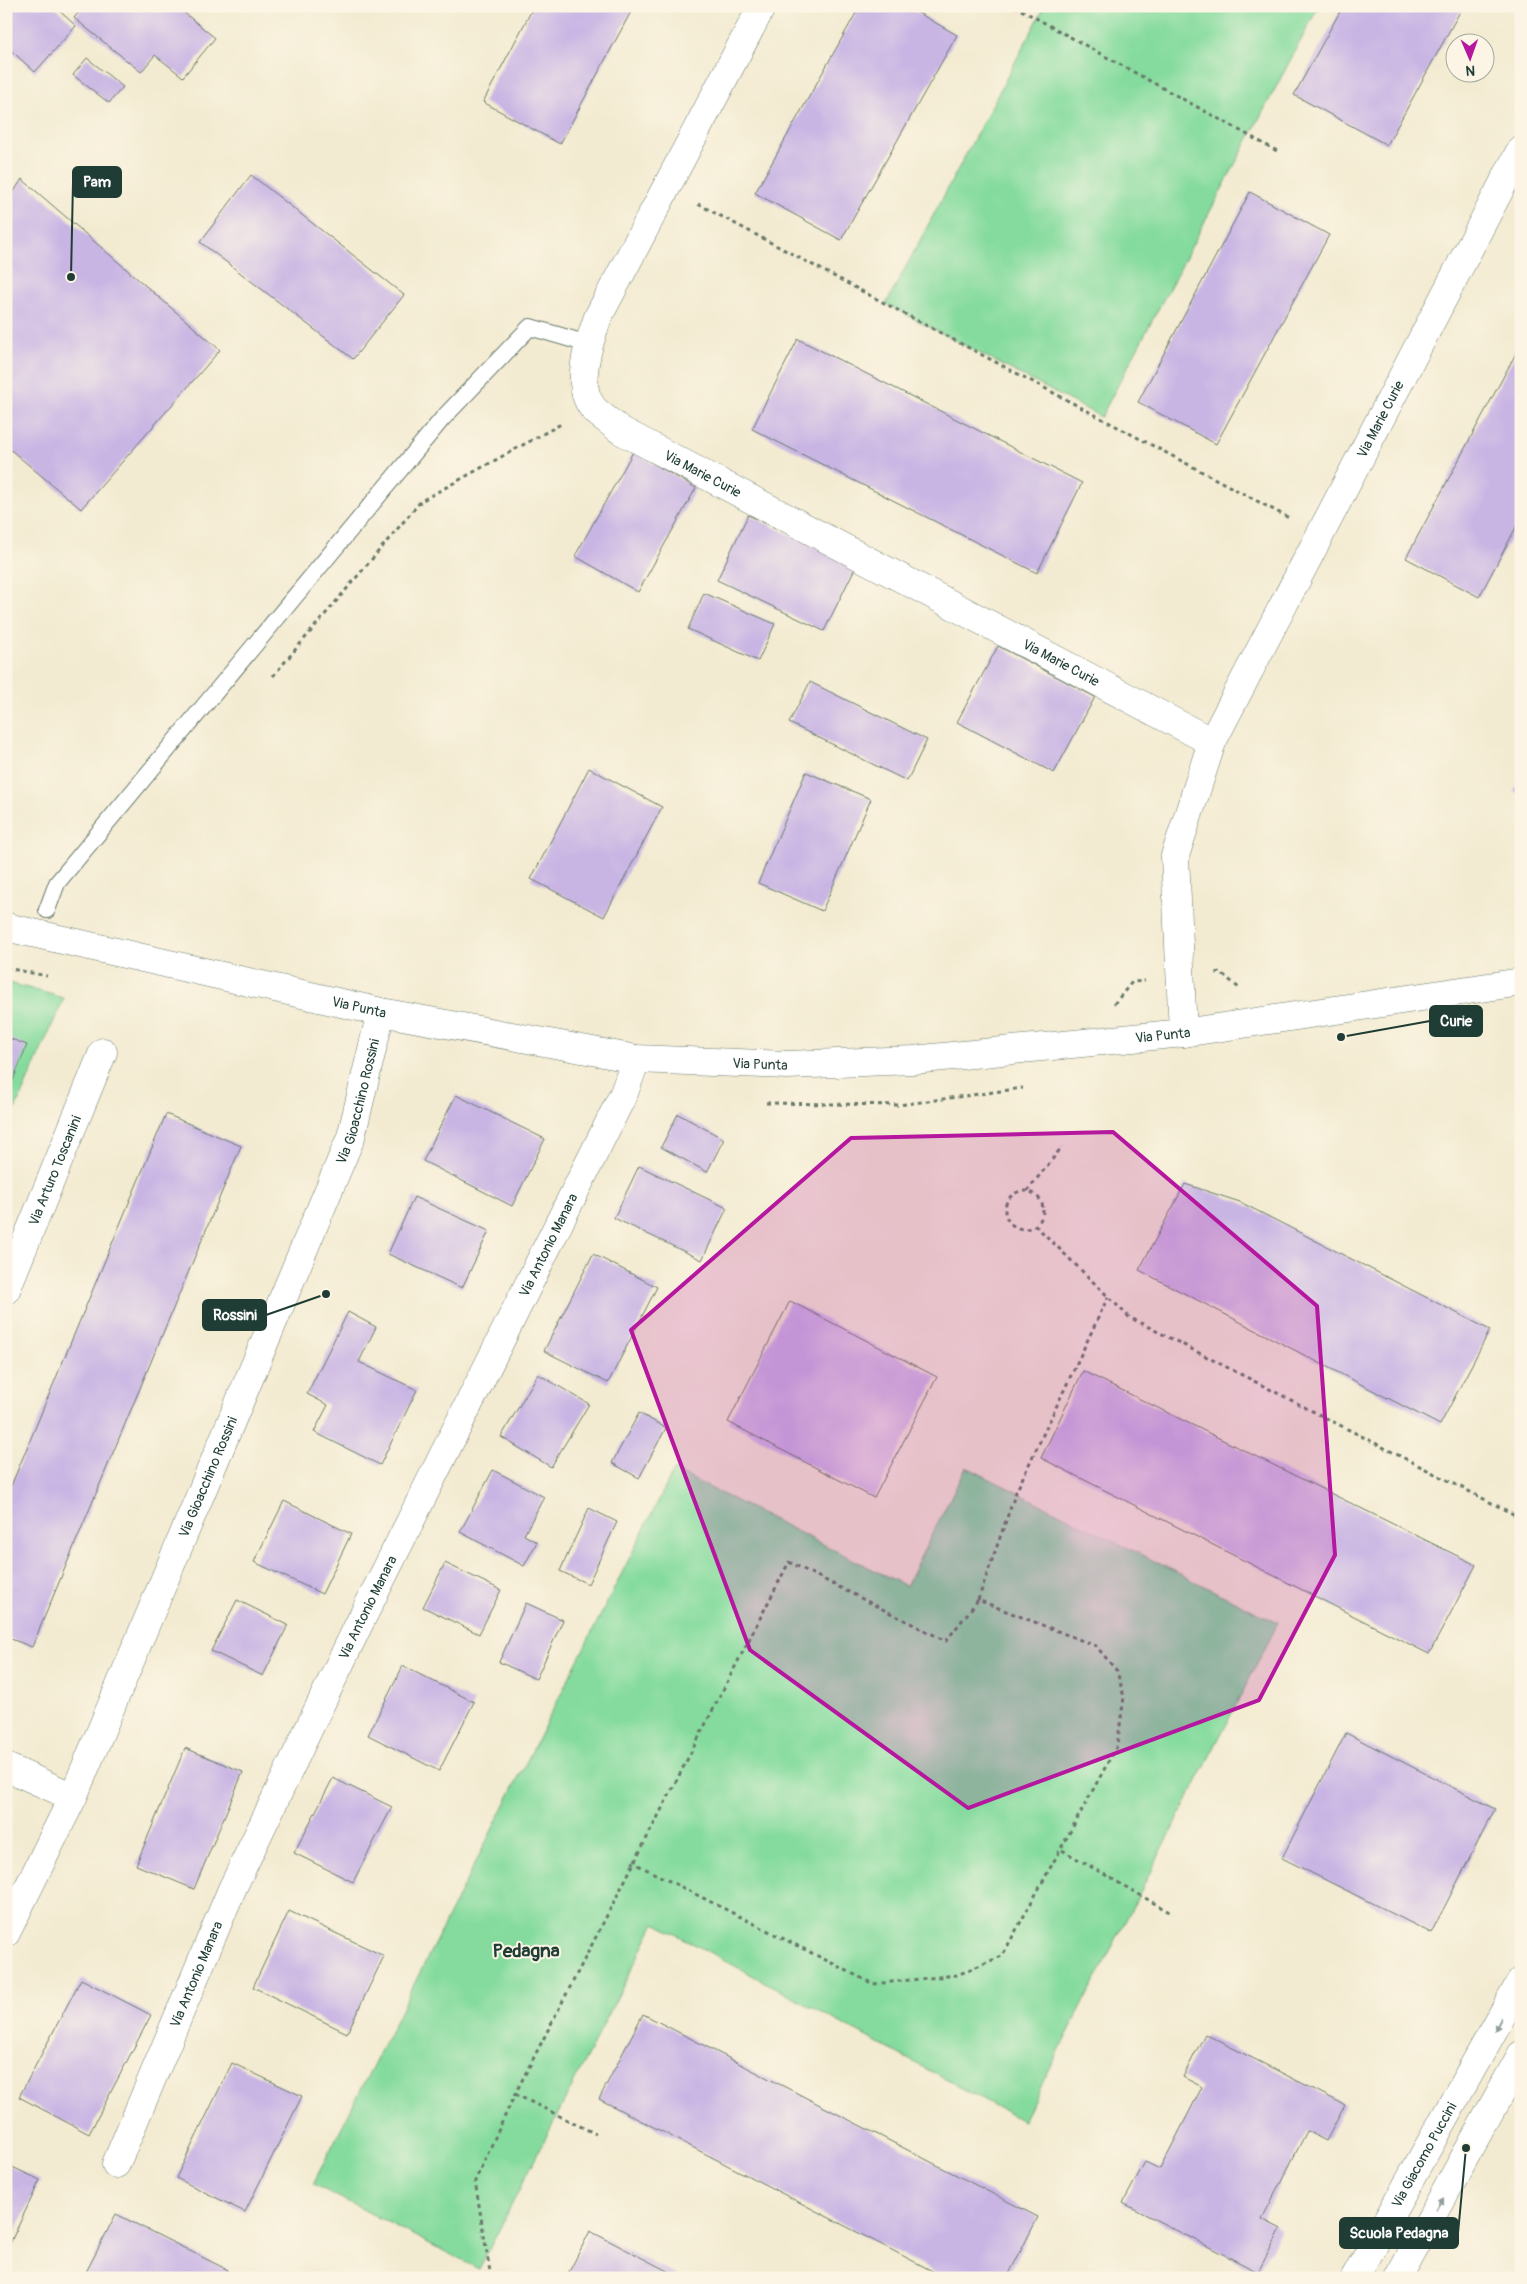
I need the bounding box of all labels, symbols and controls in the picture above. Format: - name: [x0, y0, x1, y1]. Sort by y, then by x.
- north arrow: [1444, 32, 1494, 82]
- text: N: [1465, 62, 1475, 79]
- callout: Pam: [73, 167, 121, 197]
- text: Pam: [83, 173, 111, 192]
- street label: Via Marie Curie: [1353, 378, 1407, 461]
- street label: Via Marie Curie: [661, 446, 744, 501]
- street label: Via Marie Curie: [1020, 635, 1103, 690]
- street label: Via Punta: [330, 993, 388, 1021]
- callout: Curie: [1430, 1006, 1482, 1036]
- text: Curie: [1440, 1012, 1473, 1031]
- street label: Via Punta: [1134, 1024, 1191, 1046]
- street label: Via Gioacchino Rossini: [332, 1036, 383, 1167]
- street label: Via Punta: [732, 1054, 788, 1074]
- street label: Via Arturo Toscanini: [25, 1112, 85, 1228]
- street label: Via Antonio Manara: [515, 1190, 581, 1300]
- callout: Rossini: [203, 1300, 266, 1330]
- text: Rossini: [213, 1306, 257, 1325]
- street label: Via Gioacchino Rossini: [175, 1413, 241, 1540]
- street label: Via Antonio Manara: [335, 1553, 400, 1662]
- street label: Via Antonio Manara: [166, 1919, 226, 2030]
- district label: Pedagna: [492, 1939, 560, 1963]
- one-way arrow: [1493, 2017, 1502, 2031]
- street label: Via Giacomo Puccini: [1388, 2099, 1460, 2211]
- one-way arrow: [1435, 2197, 1443, 2212]
- callout: Scuola Pedagna: [1340, 2218, 1458, 2248]
- text: Scuola Pedagna: [1350, 2224, 1448, 2243]

